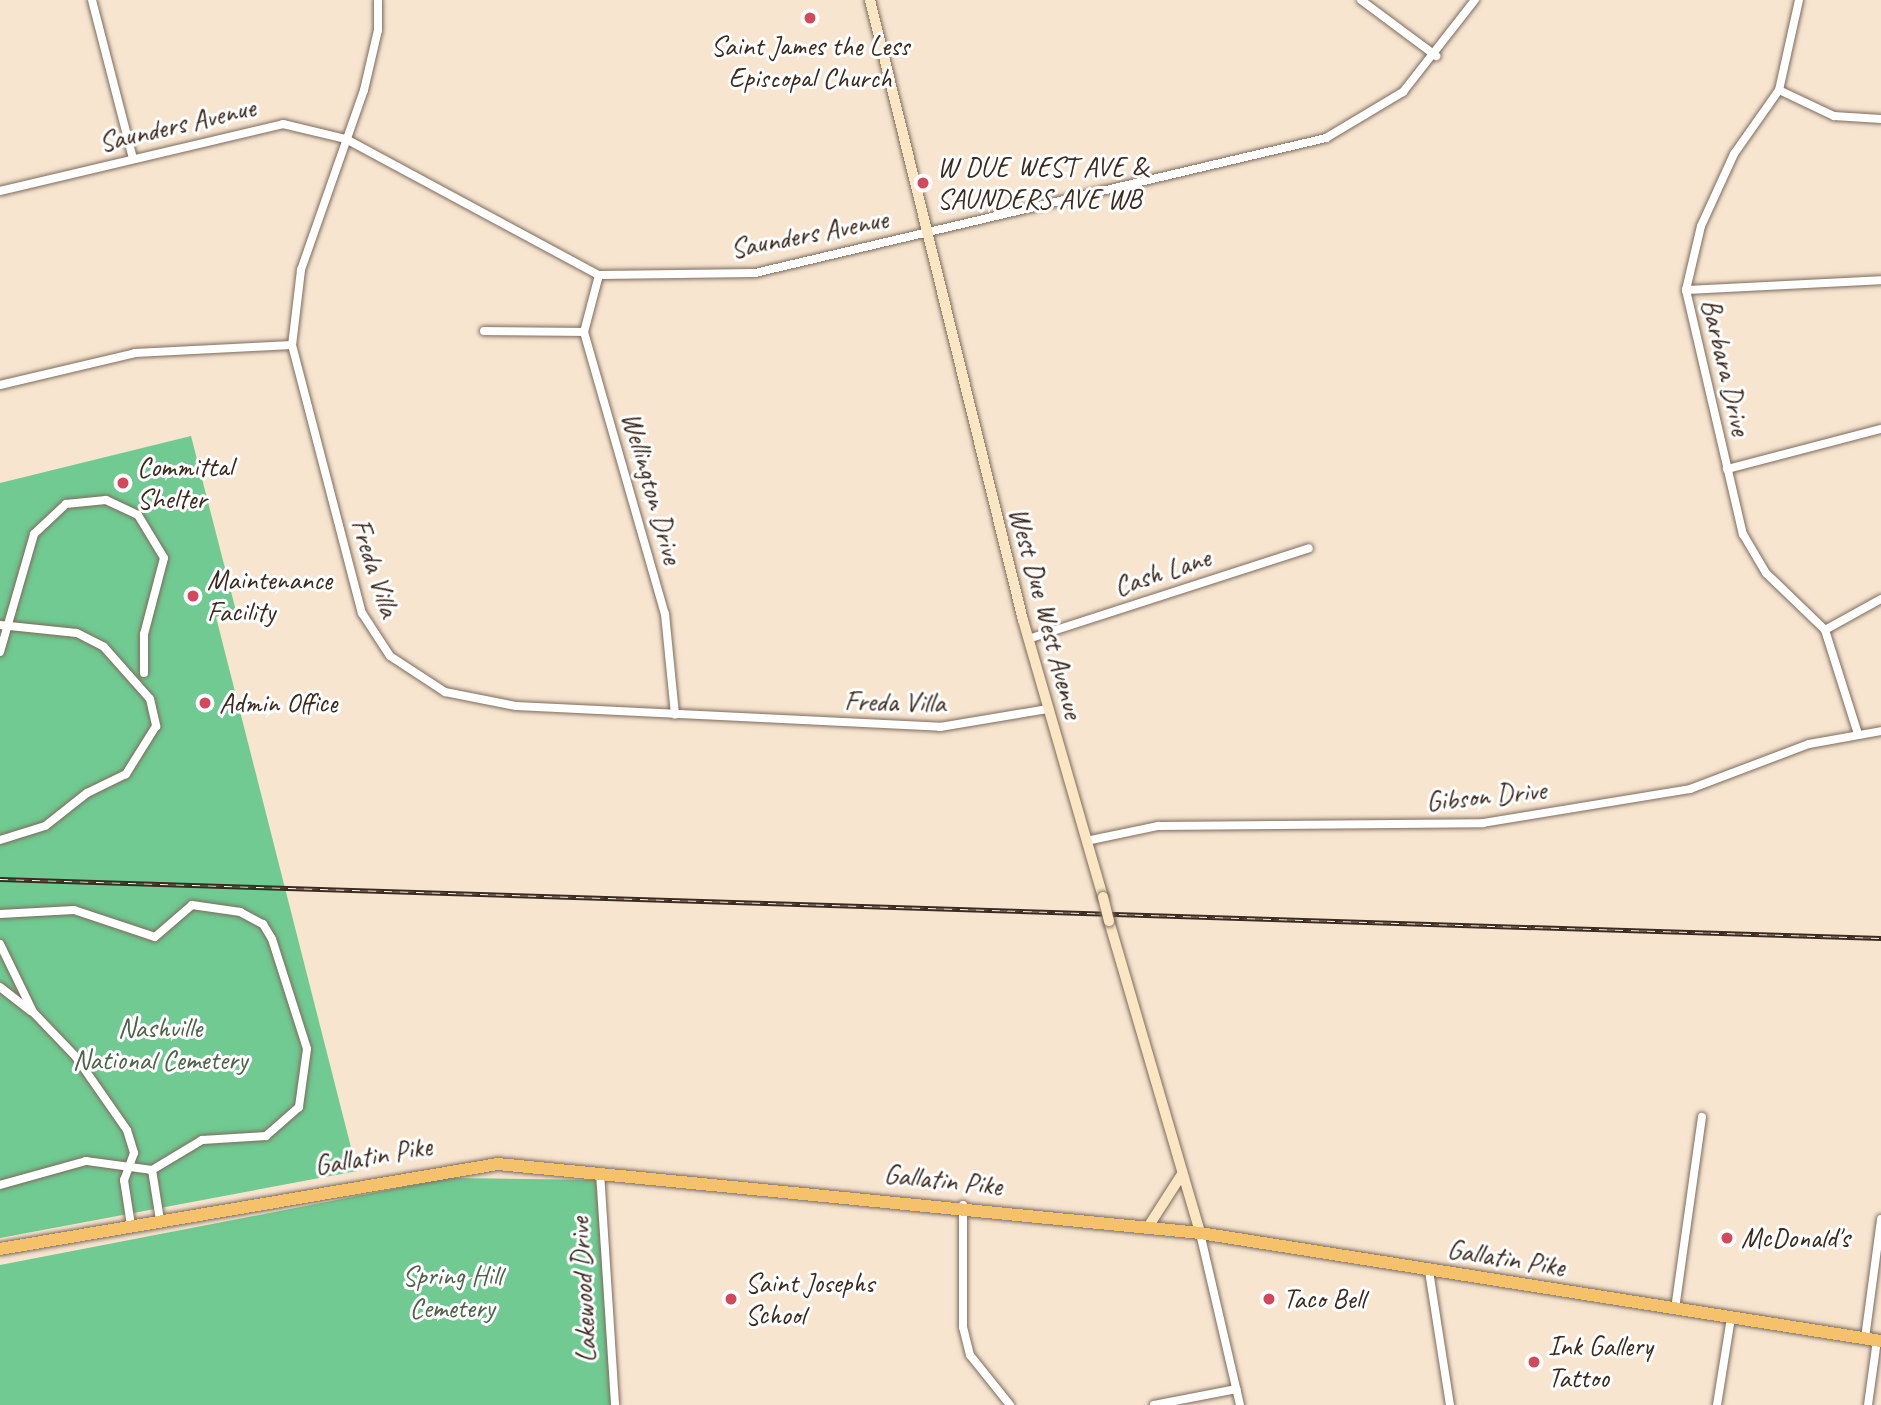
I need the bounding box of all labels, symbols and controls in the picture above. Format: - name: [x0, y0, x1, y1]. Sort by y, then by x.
- marker: Saint James the Less Episcopal Church: [802, 10, 818, 26]
- place label: Saint James the Less Episcopal Church: [710, 29, 910, 95]
- street label: Saunders Avenue: [96, 91, 258, 159]
- place label: W DUE WEST AVE & SAUNDERS AVE WB: [937, 150, 1147, 216]
- marker: W DUE WEST AVE & SAUNDERS AVE WB: [915, 175, 931, 191]
- street label: Saunders Avenue: [728, 202, 890, 266]
- street label: Barbara Drive: [1694, 296, 1758, 438]
- street label: Wellington Drive: [614, 408, 690, 568]
- place label: Committal Shelter: [137, 450, 233, 516]
- marker: Committal Shelter: [115, 475, 131, 491]
- street label: West Due West Avenue: [1002, 504, 1090, 722]
- street label: Freda Villa: [344, 515, 406, 621]
- street label: Cash Lane: [1109, 541, 1215, 603]
- place label: Maintenance Facility: [207, 563, 332, 629]
- marker: Maintenance Facility: [185, 588, 201, 604]
- street label: Freda Villa: [845, 684, 945, 720]
- place label: Admin Office: [219, 686, 337, 720]
- marker: Admin Office: [197, 695, 213, 711]
- street label: Gibson Drive: [1424, 773, 1548, 819]
- park label: Nashville National Cemetery: [73, 1011, 247, 1077]
- street label: Gallatin Pike: [312, 1129, 434, 1183]
- street label: Gallatin Pike: [882, 1157, 1004, 1203]
- street label: Lakewood Drive: [562, 1216, 604, 1364]
- place label: McDonald's: [1741, 1221, 1850, 1255]
- marker: McDonald's: [1719, 1230, 1735, 1246]
- street label: Gallatin Pike: [1445, 1232, 1567, 1284]
- park label: Spring Hill Cemetery: [402, 1259, 502, 1325]
- place label: Saint Josephs School: [745, 1266, 874, 1332]
- place label: Taco Bell: [1283, 1282, 1366, 1316]
- marker: Saint Josephs School: [723, 1291, 739, 1307]
- marker: Taco Bell: [1261, 1291, 1277, 1307]
- place label: Ink Gallery Tattoo: [1548, 1329, 1653, 1395]
- marker: Ink Gallery Tattoo: [1526, 1354, 1542, 1370]

